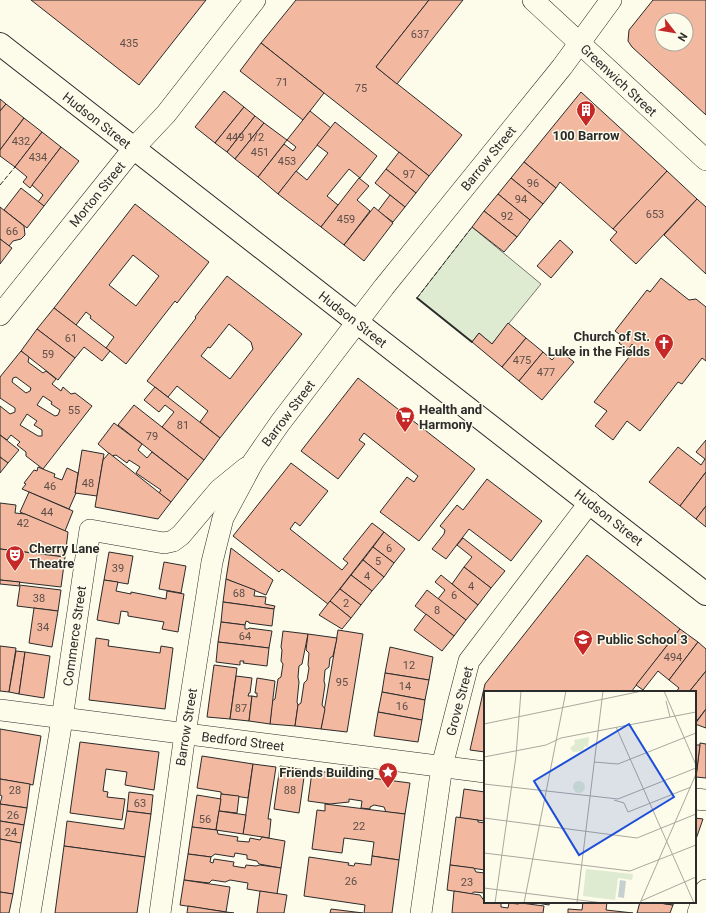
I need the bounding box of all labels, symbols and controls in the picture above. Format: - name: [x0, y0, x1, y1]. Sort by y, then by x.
- north arrow: [654, 12, 694, 52]
- house number: 637: [411, 28, 429, 41]
- text: N: [674, 30, 690, 44]
- house number: 435: [120, 37, 138, 50]
- street label: Greenwich Street: [578, 41, 660, 119]
- house number: 71: [276, 76, 288, 89]
- house number: 75: [355, 82, 367, 95]
- street label: Hudson Street: [60, 89, 134, 152]
- building icon: 100 Barrow: [575, 99, 597, 127]
- street label: Barrow Street: [458, 123, 519, 194]
- place label: 100 Barrow: [552, 128, 620, 143]
- house number: 449 1/2: [226, 131, 264, 144]
- house number: 432: [12, 135, 30, 148]
- house number: 451: [251, 146, 269, 159]
- house number: 434: [29, 151, 47, 164]
- house number: 453: [278, 155, 296, 168]
- street label: Morton Street: [66, 159, 128, 230]
- house number: 97: [403, 168, 415, 181]
- house number: 96: [527, 177, 539, 190]
- house number: 94: [515, 193, 527, 206]
- house number: 653: [646, 208, 664, 221]
- house number: 92: [501, 210, 513, 223]
- house number: 459: [337, 213, 355, 226]
- house number: 66: [6, 225, 18, 238]
- street label: Hudson Street: [316, 288, 390, 351]
- place label: Church of St. Luke in the Fields: [548, 329, 650, 359]
- house number: 61: [65, 332, 77, 345]
- church icon: Church of St. Luke in the Fields: [653, 332, 675, 360]
- house number: 59: [42, 348, 54, 361]
- house number: 475: [513, 354, 531, 367]
- house number: 477: [537, 366, 555, 379]
- street label: Barrow Street: [259, 377, 318, 449]
- place label: Health and Harmony: [419, 402, 482, 432]
- house number: 55: [68, 404, 80, 417]
- supermarket icon: Health and Harmony: [394, 405, 416, 433]
- house number: 81: [177, 419, 189, 432]
- house number: 79: [146, 430, 158, 443]
- house number: 48: [82, 477, 94, 490]
- house number: 46: [44, 480, 56, 493]
- street label: Hudson Street: [572, 486, 646, 549]
- house number: 44: [41, 506, 53, 519]
- house number: 42: [17, 517, 29, 530]
- place label: Cherry Lane Theatre: [29, 541, 100, 571]
- house number: 6: [386, 542, 392, 555]
- theatre icon: Cherry Lane Theatre: [4, 544, 26, 572]
- house number: 5: [375, 555, 381, 568]
- house number: 39: [112, 562, 124, 575]
- house number: 4: [364, 570, 370, 583]
- house number: 4: [468, 580, 474, 593]
- street label: Commerce Street: [60, 585, 89, 687]
- house number: 68: [233, 587, 245, 600]
- house number: 6: [451, 589, 457, 602]
- house number: 38: [33, 592, 45, 605]
- house number: 2: [343, 597, 349, 610]
- house number: 8: [434, 604, 440, 617]
- house number: 34: [37, 621, 49, 634]
- school or university icon: Public School 3: [572, 628, 594, 656]
- house number: 64: [239, 630, 251, 643]
- place label: Public School 3: [597, 632, 688, 647]
- house number: 494: [664, 651, 682, 664]
- house number: 12: [403, 659, 415, 672]
- street label: Grove Street: [443, 665, 476, 737]
- house number: 95: [336, 676, 348, 689]
- house number: 14: [399, 680, 411, 693]
- street label: Barrow Street: [173, 687, 200, 767]
- inset map: [484, 691, 696, 903]
- house number: 16: [396, 700, 408, 713]
- house number: 87: [235, 702, 247, 715]
- street label: Bedford Street: [201, 729, 285, 754]
- place icon: Friends Building: [377, 761, 399, 789]
- place label: Friends Building: [279, 765, 374, 780]
- house number: 28: [9, 784, 21, 797]
- house number: 88: [284, 784, 296, 797]
- house number: 63: [134, 797, 146, 810]
- house number: 26: [7, 809, 19, 822]
- house number: 56: [199, 813, 211, 826]
- house number: 22: [353, 820, 365, 833]
- house number: 24: [5, 826, 17, 839]
- house number: 26: [345, 875, 357, 888]
- house number: 23: [461, 876, 473, 889]

